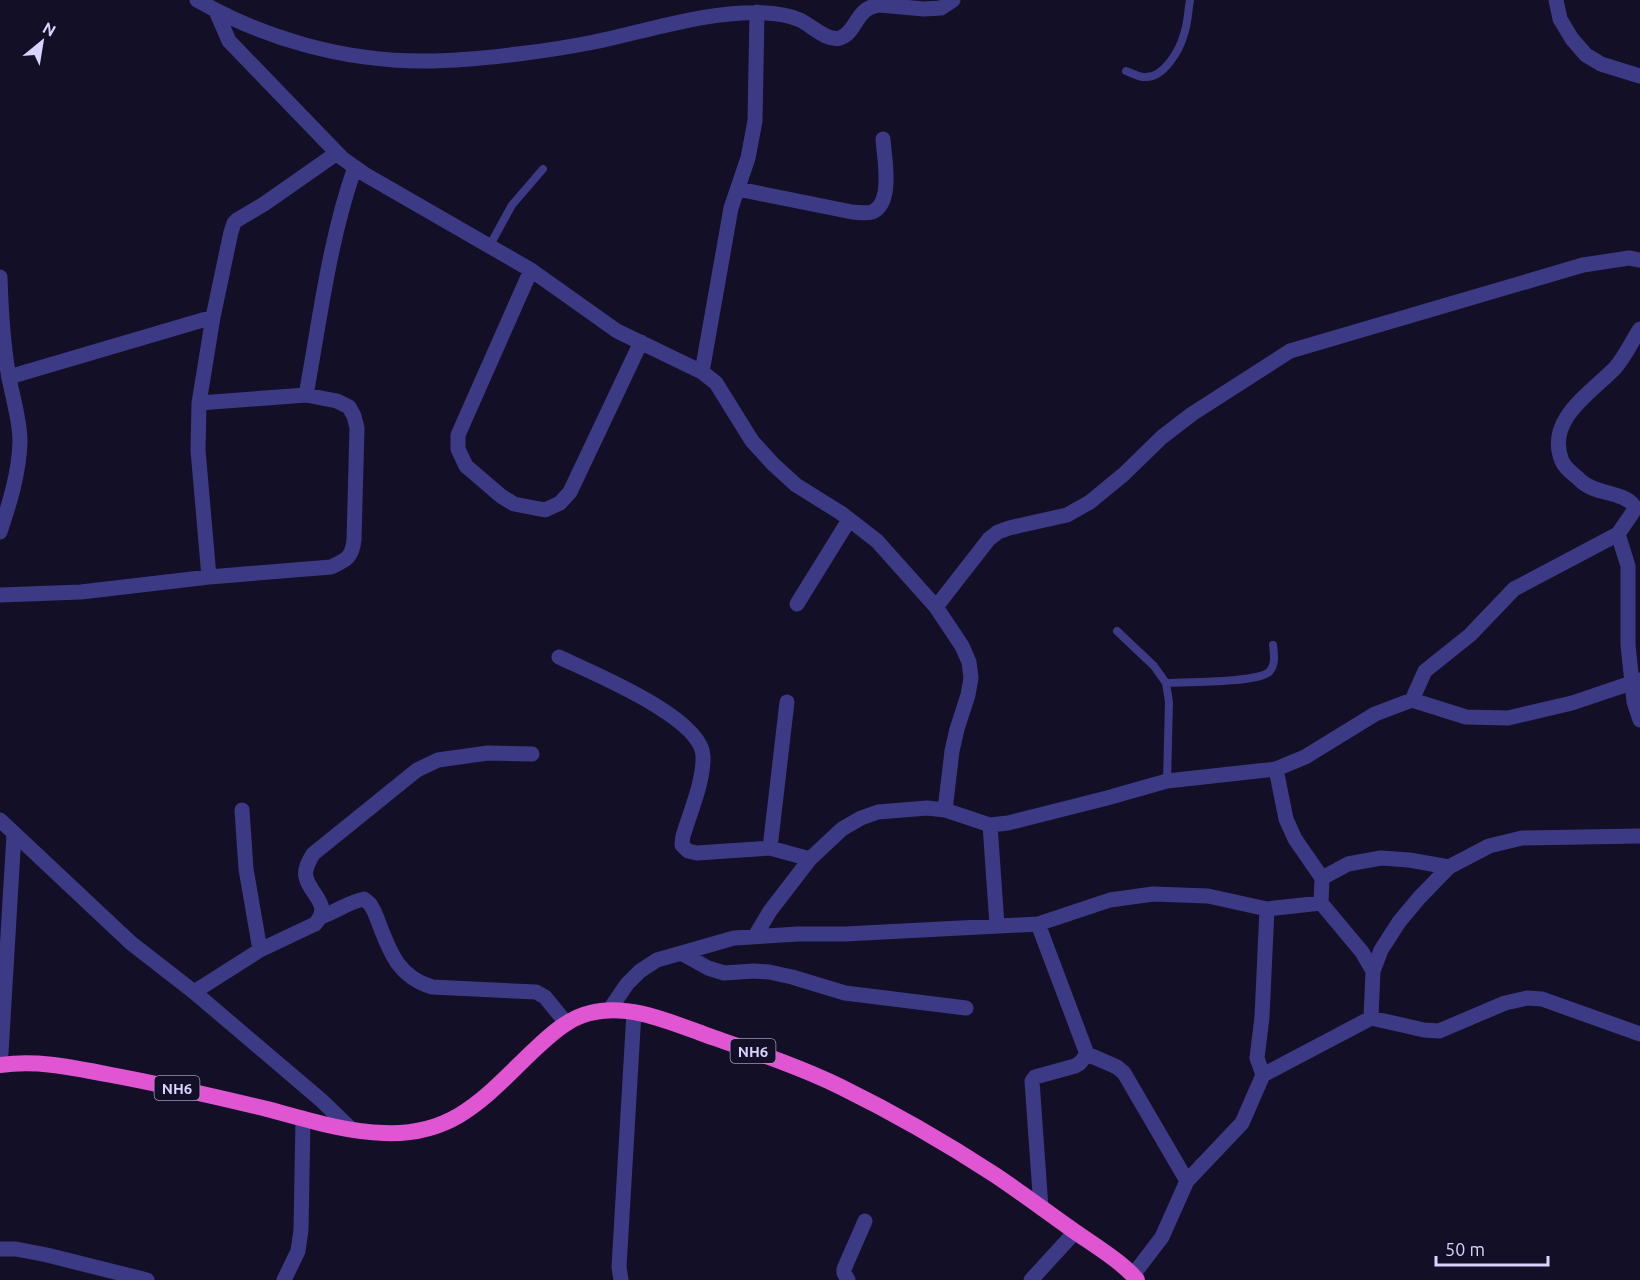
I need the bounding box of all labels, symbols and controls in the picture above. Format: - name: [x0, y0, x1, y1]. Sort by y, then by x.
- north arrow: [12, 12, 72, 72]
- text: N: [40, 18, 59, 40]
- road number: NH6: [730, 1039, 776, 1063]
- road number: NH6: [154, 1076, 200, 1100]
- scale bar: [1436, 1229, 1548, 1267]
- text: 50 m: [1445, 1239, 1485, 1259]

